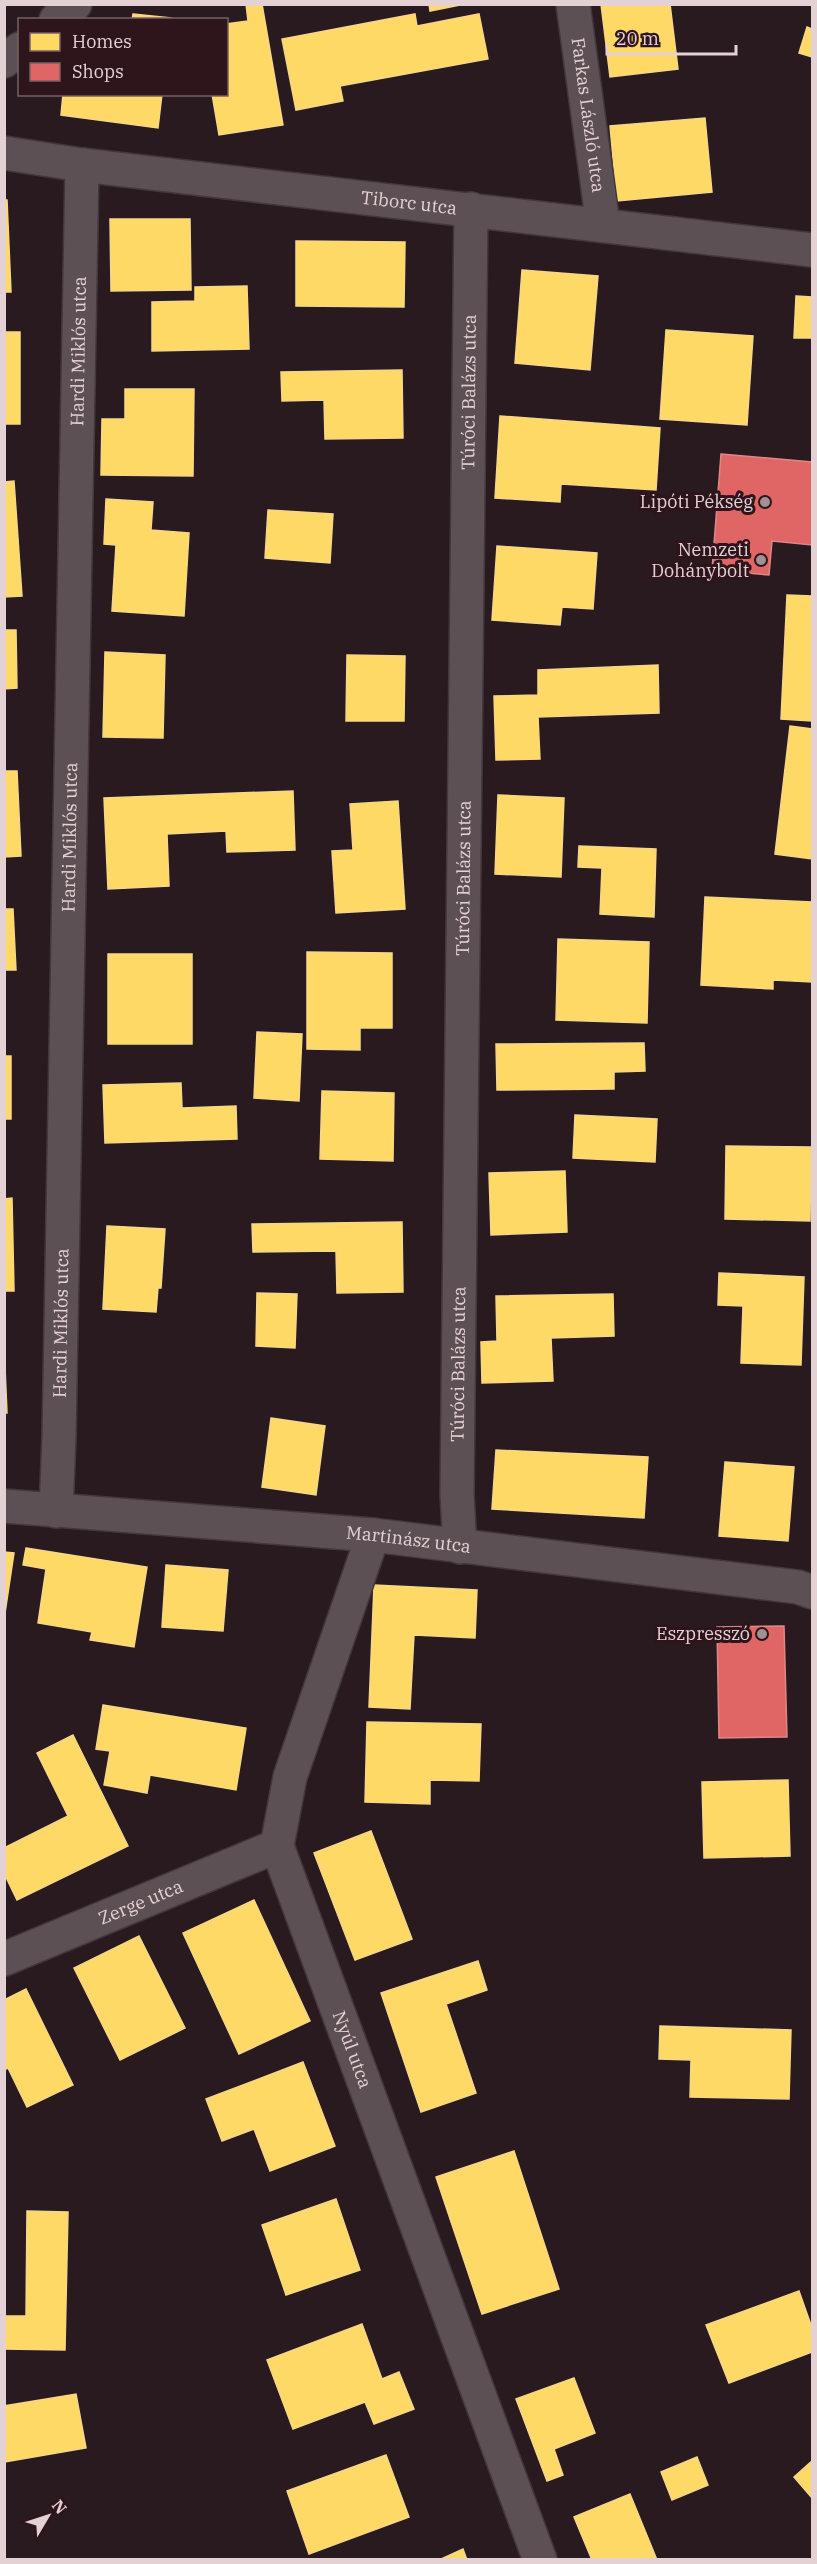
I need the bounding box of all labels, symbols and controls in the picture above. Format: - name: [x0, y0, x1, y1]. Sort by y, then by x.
- legend: [18, 18, 228, 96]
- scale bar: [607, 18, 736, 56]
- text: 20 m: [616, 27, 659, 50]
- text: Homes: [72, 30, 132, 53]
- street label: Farkas László utca: [567, 36, 610, 194]
- text: Shops: [72, 60, 124, 83]
- street label: Tiborc utca: [360, 186, 458, 220]
- street label: Hardi Miklós utca: [65, 276, 91, 426]
- street label: Túróci Balázs utca: [456, 314, 481, 470]
- place label: Lipóti Pékség: [640, 490, 753, 513]
- marker: Lipóti Pékség: [758, 495, 772, 509]
- place label: Nemzeti Dohánybolt: [651, 538, 749, 582]
- marker: Nemzeti Dohánybolt: [754, 553, 768, 567]
- street label: Hardi Miklós utca: [56, 762, 82, 912]
- street label: Túróci Balázs utca: [451, 800, 476, 956]
- street label: Hardi Miklós utca: [48, 1248, 73, 1398]
- street label: Túróci Balázs utca: [446, 1286, 470, 1442]
- street label: Martinász utca: [345, 1521, 472, 1558]
- place label: Eszpresszó: [656, 1622, 750, 1645]
- marker: Eszpresszó: [755, 1627, 769, 1641]
- street label: Zerge utca: [95, 1874, 186, 1930]
- street label: Nyúl utca: [328, 2007, 377, 2092]
- north arrow: [18, 2486, 78, 2546]
- text: N: [48, 2495, 71, 2518]

